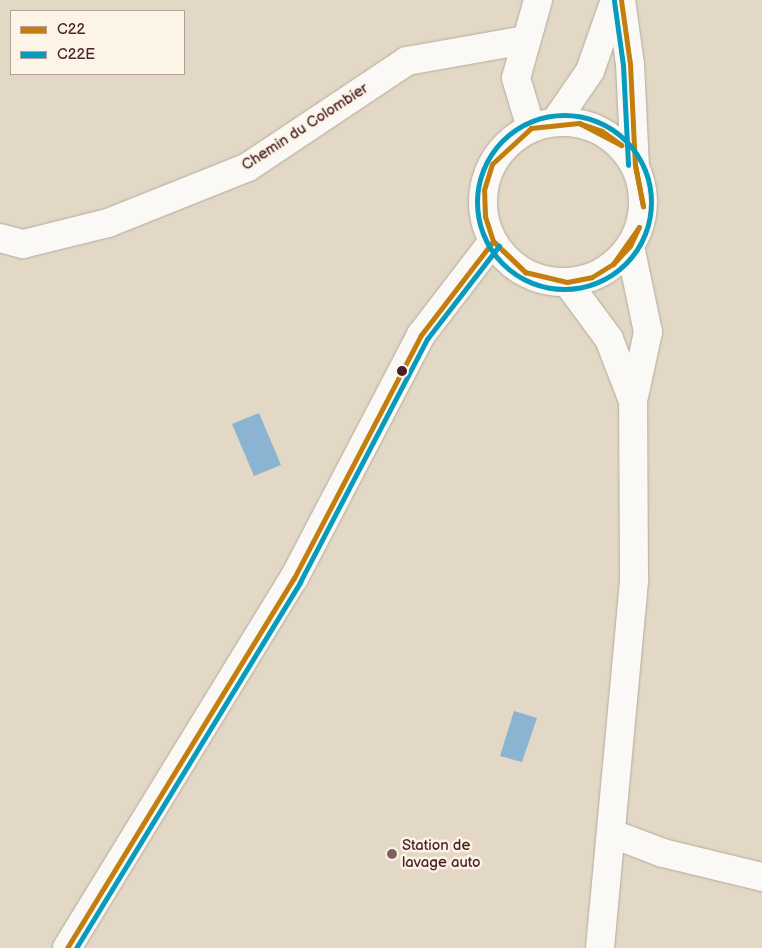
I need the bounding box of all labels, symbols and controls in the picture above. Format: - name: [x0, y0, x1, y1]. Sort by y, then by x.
- legend: [10, 10, 185, 75]
- text: C22: [57, 20, 85, 39]
- text: C22E: [57, 45, 95, 64]
- street label: Chemin du Colombier: [238, 79, 372, 175]
- unlabelled marker: [397, 366, 407, 376]
- place label: Station de lavage auto: [402, 836, 480, 871]
- marker: Station de lavage auto: [386, 848, 398, 860]

